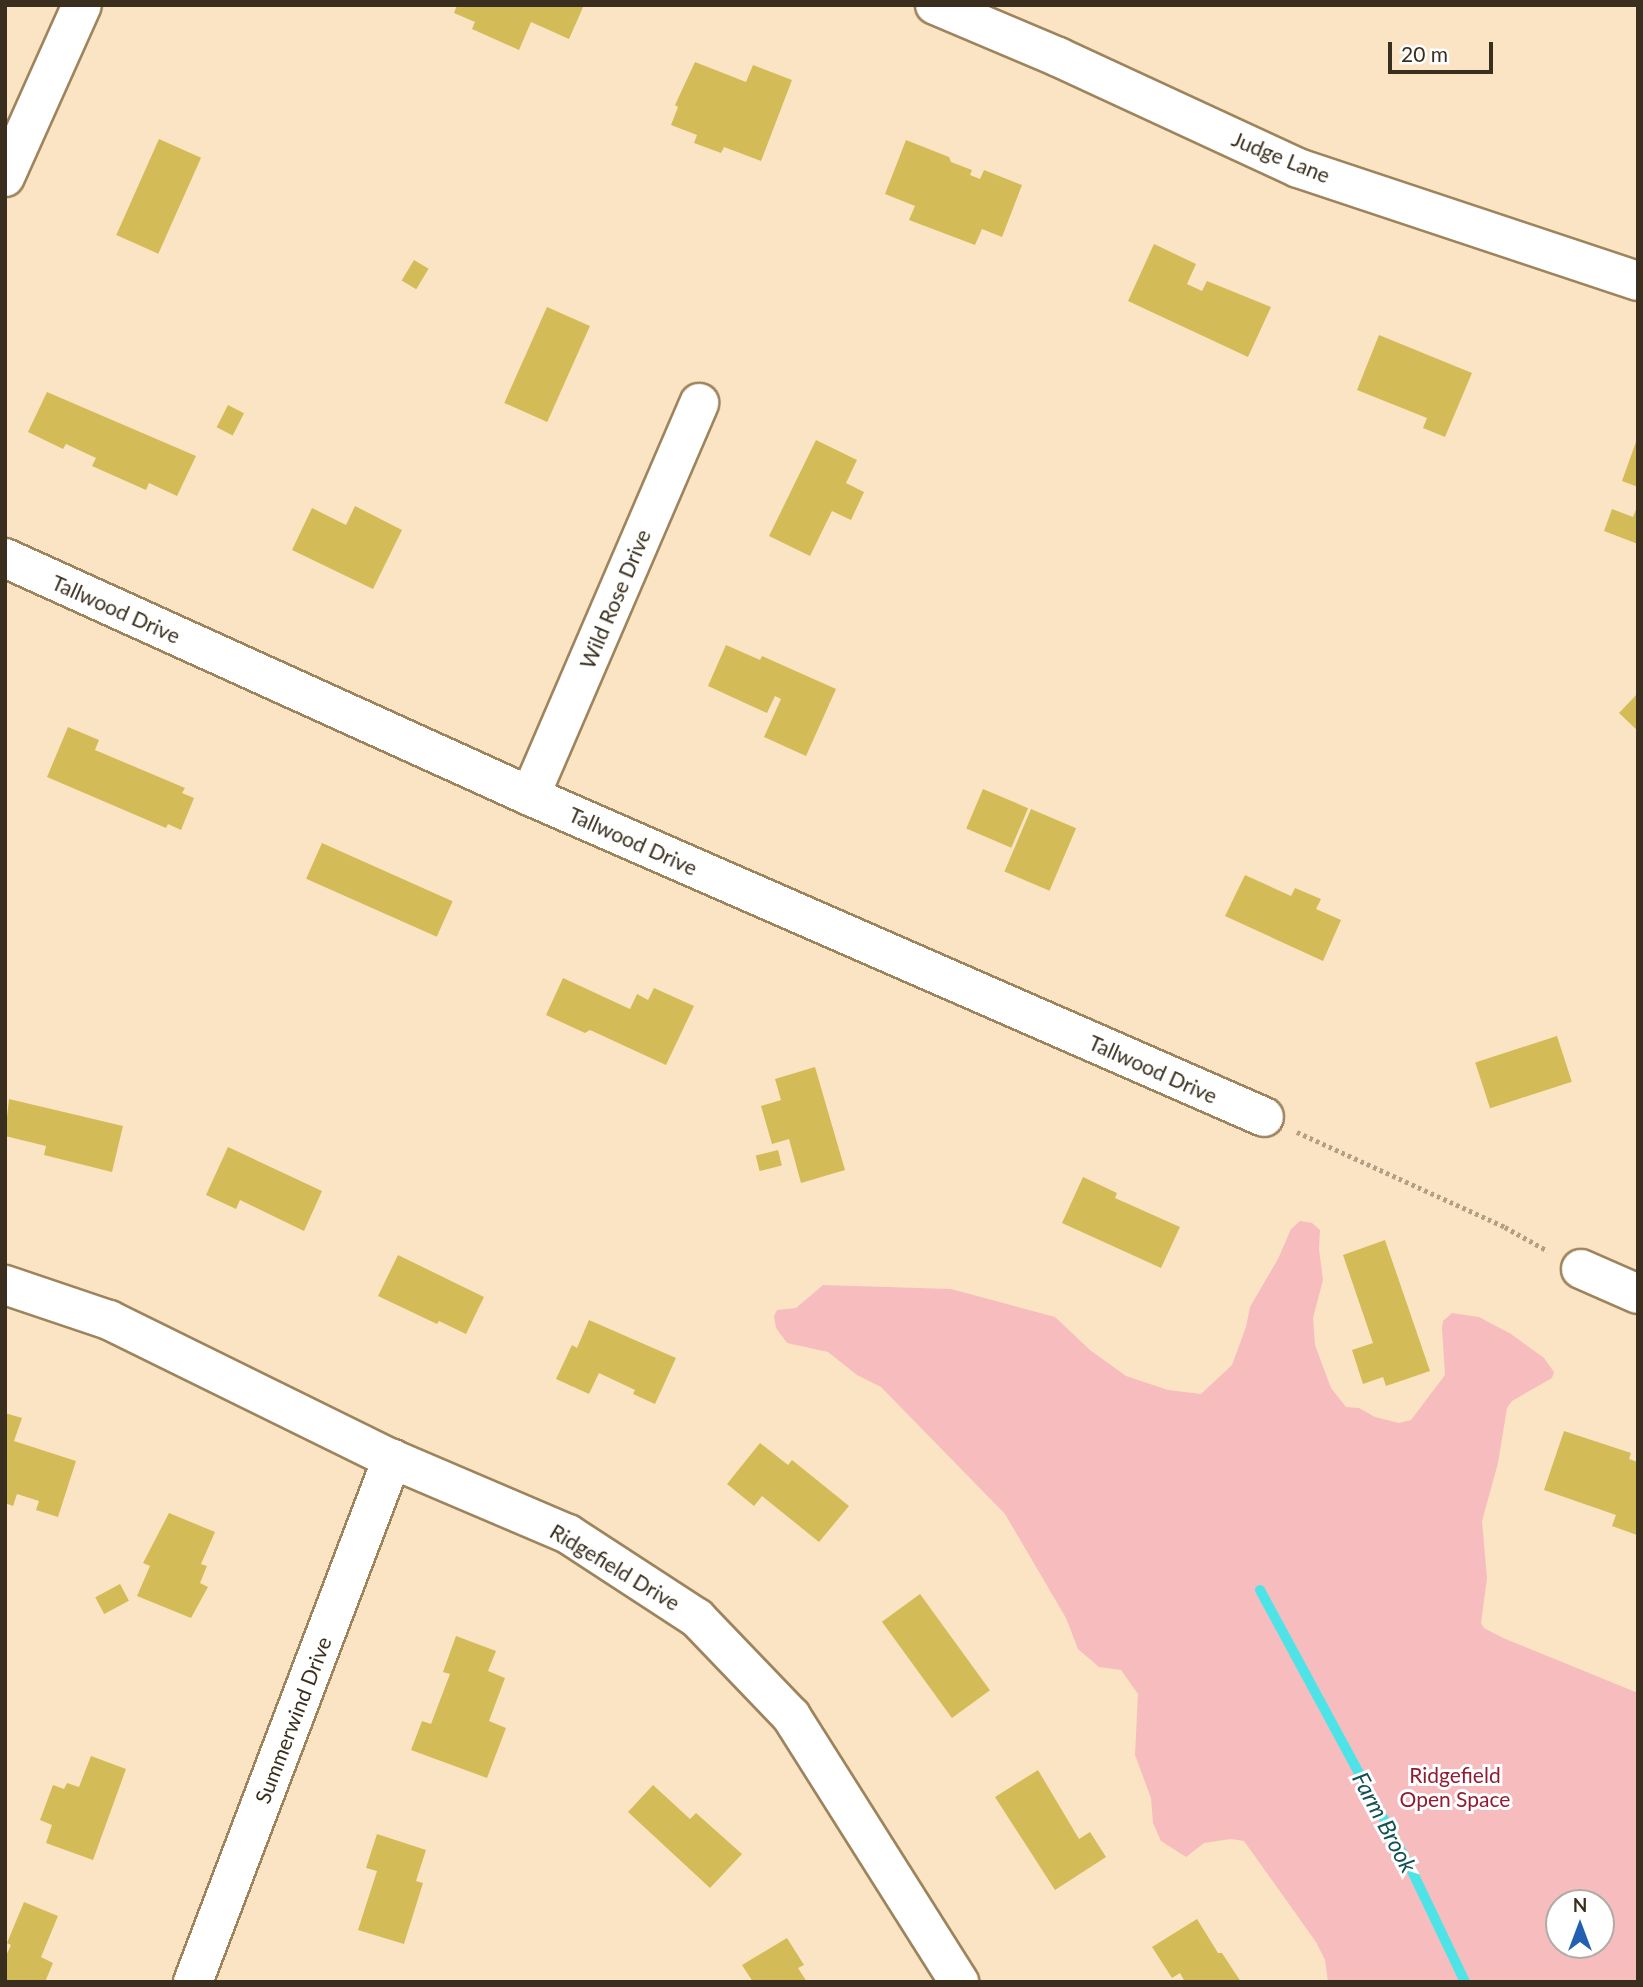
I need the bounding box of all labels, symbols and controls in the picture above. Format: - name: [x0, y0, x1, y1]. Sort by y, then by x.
- scale bar: [1391, 28, 1496, 72]
- text: 20 m: [1401, 41, 1448, 66]
- street label: Judge Lane: [1228, 126, 1334, 188]
- street label: Wild Rose Drive: [574, 526, 656, 672]
- street label: Tallwood Drive: [48, 569, 184, 649]
- street label: Tallwood Drive: [565, 801, 701, 881]
- street label: Tallwood Drive: [1085, 1029, 1221, 1109]
- street label: Ridgefield Drive: [546, 1518, 684, 1616]
- street label: Summerwind Drive: [250, 1633, 336, 1807]
- park label: Ridgefield Open Space: [1400, 1762, 1510, 1812]
- water label: Farm Brook: [1347, 1767, 1423, 1877]
- north arrow: [1545, 1889, 1615, 1959]
- text: N: [1573, 1893, 1587, 1916]

